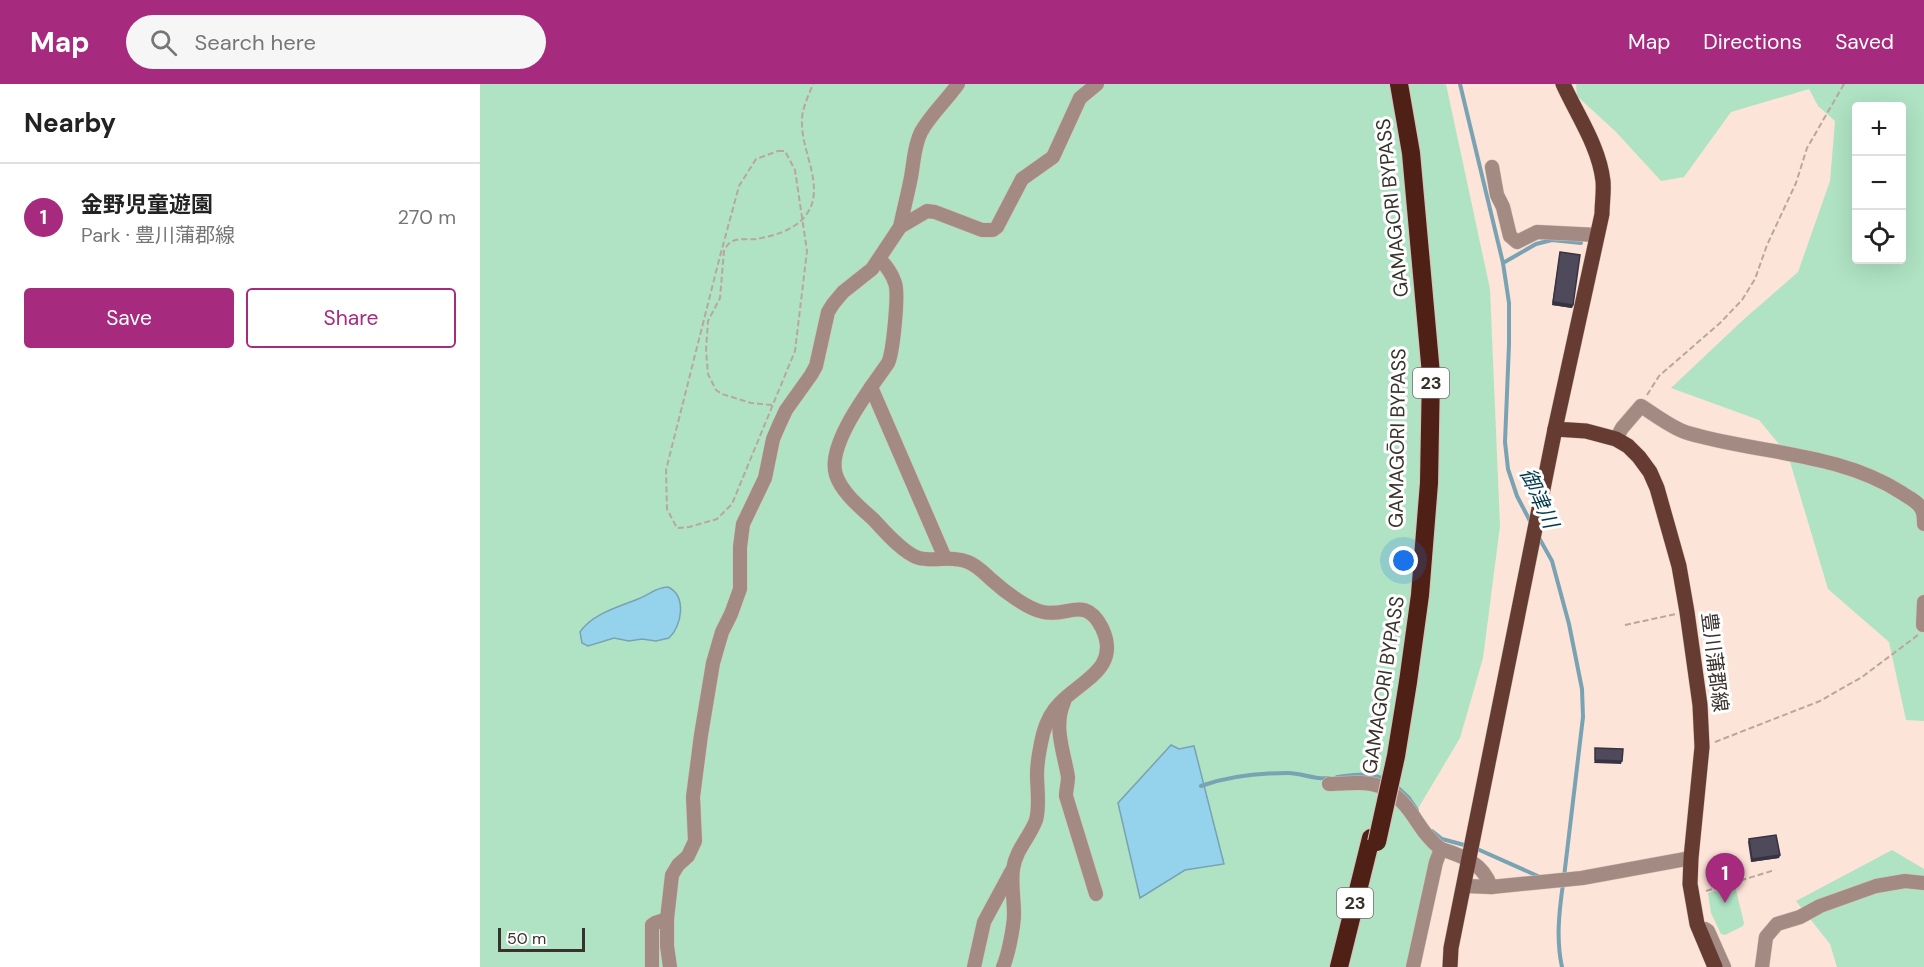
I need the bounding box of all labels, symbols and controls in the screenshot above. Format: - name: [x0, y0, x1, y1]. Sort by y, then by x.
- search box: [126, 15, 546, 69]
- text: Map: [30, 24, 90, 61]
- icon: search: [147, 26, 180, 59]
- text: Search here: [195, 28, 316, 57]
- text: Map: [1628, 28, 1670, 56]
- text: Directions: [1703, 28, 1802, 56]
- text: Saved: [1835, 28, 1894, 56]
- map controls: [1852, 102, 1906, 264]
- button: +: [1852, 102, 1906, 156]
- text: Nearby: [24, 106, 116, 140]
- street label: GAMAGORI BYPASS: [1370, 117, 1414, 299]
- button: −: [1852, 156, 1906, 210]
- text: 金野児童遊園: [81, 190, 213, 219]
- text: 1: [40, 204, 47, 230]
- text: 270 m: [398, 204, 456, 230]
- button: locate: [1852, 210, 1906, 264]
- text: Park · 豊川蒲郡線: [81, 222, 235, 248]
- button: Save: [24, 288, 234, 348]
- button: Share: [246, 288, 456, 348]
- street label: GAMAGŌRI BYPASS: [1382, 348, 1412, 528]
- road number: 23: [1413, 368, 1449, 398]
- water label: 御津川: [1513, 464, 1565, 534]
- your location: [1389, 546, 1418, 575]
- street label: GAMAGORI BYPASS: [1356, 594, 1410, 776]
- street label: 豊川蒲郡線: [1696, 611, 1734, 713]
- pin: 1: [1706, 854, 1744, 903]
- road number: 23: [1337, 888, 1373, 918]
- scale bar: [498, 925, 585, 952]
- text: 50 m: [507, 928, 546, 949]

